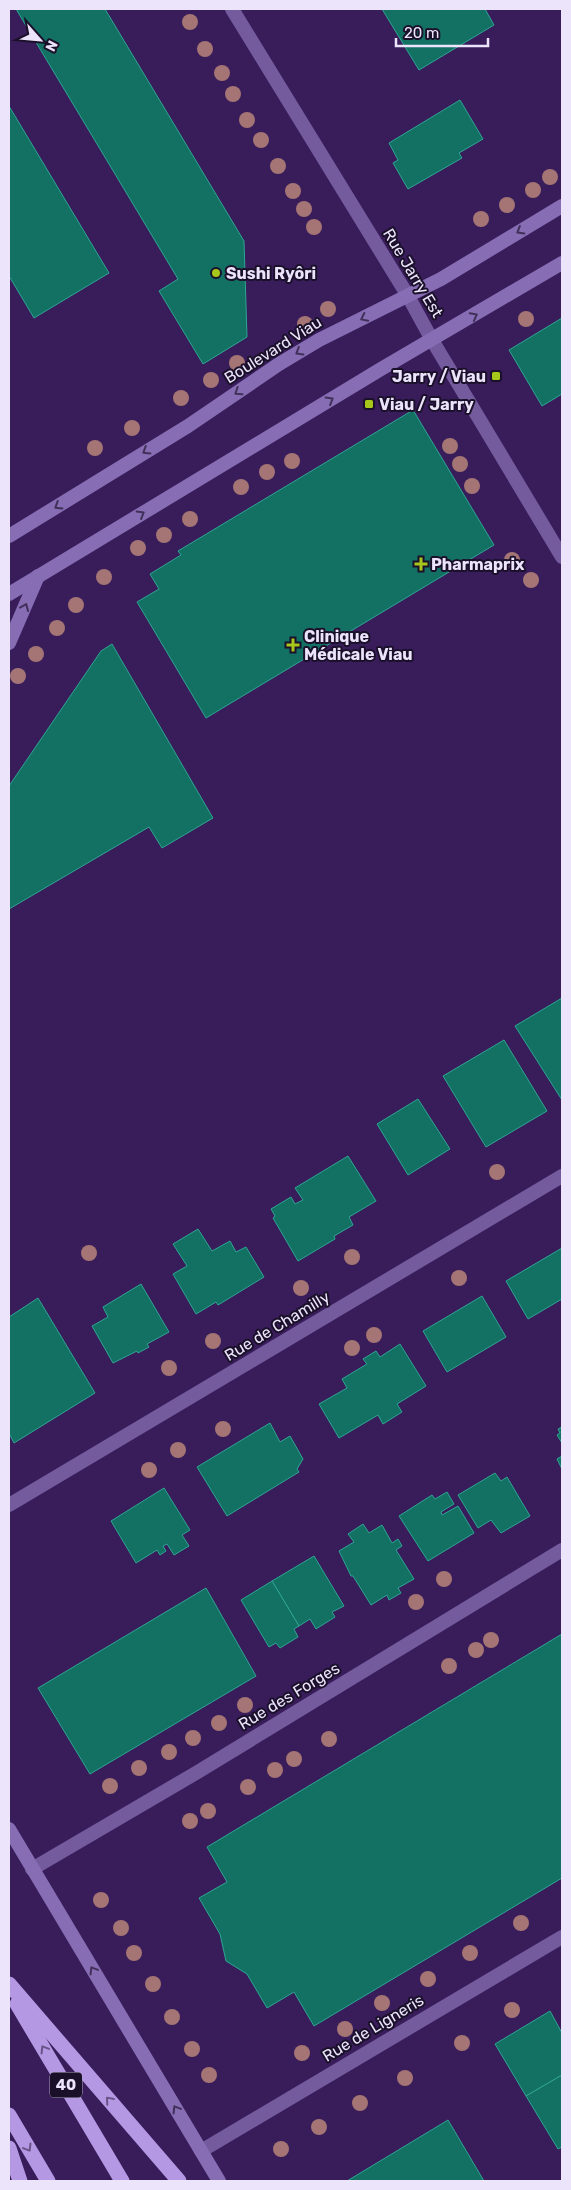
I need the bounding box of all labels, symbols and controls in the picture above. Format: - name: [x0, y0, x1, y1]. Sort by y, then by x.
- north arrow: [15, 15, 65, 65]
- scale bar: [396, 15, 488, 47]
- text: 20 m: [404, 24, 439, 42]
- text: N: [41, 37, 61, 54]
- one-way arrow: [517, 224, 526, 234]
- street label: Rue Jarry Est: [379, 225, 447, 321]
- place label: Sushi Ryôri: [226, 264, 316, 283]
- marker: Sushi Ryôri: [210, 267, 222, 279]
- street label: Boulevard Viau: [221, 312, 325, 388]
- one-way arrow: [360, 312, 369, 322]
- one-way arrow: [469, 312, 478, 322]
- one-way arrow: [295, 346, 304, 356]
- place label: Jarry / Viau: [392, 367, 486, 386]
- marker: Jarry / Viau: [490, 370, 502, 382]
- one-way arrow: [235, 386, 244, 395]
- place label: Viau / Jarry: [379, 395, 474, 414]
- one-way arrow: [325, 396, 334, 406]
- marker: Viau / Jarry: [363, 398, 375, 410]
- one-way arrow: [143, 445, 152, 455]
- one-way arrow: [54, 499, 63, 509]
- one-way arrow: [135, 511, 144, 521]
- place label: Pharmaprix: [431, 555, 525, 574]
- marker: Pharmaprix: [415, 558, 427, 570]
- one-way arrow: [19, 603, 30, 612]
- place label: Clinique Médicale Viau: [304, 627, 413, 664]
- marker: Clinique Médicale Viau: [286, 638, 300, 652]
- street label: Rue de Chamilly: [221, 1287, 333, 1365]
- street label: Rue des Forges: [235, 1658, 343, 1734]
- one-way arrow: [89, 1966, 99, 1975]
- street label: Rue de Ligneris: [319, 1990, 427, 2066]
- one-way arrow: [40, 2045, 50, 2054]
- road number: 40: [50, 2072, 82, 2098]
- one-way arrow: [106, 2097, 115, 2106]
- one-way arrow: [173, 2105, 183, 2114]
- one-way arrow: [22, 2143, 32, 2152]

